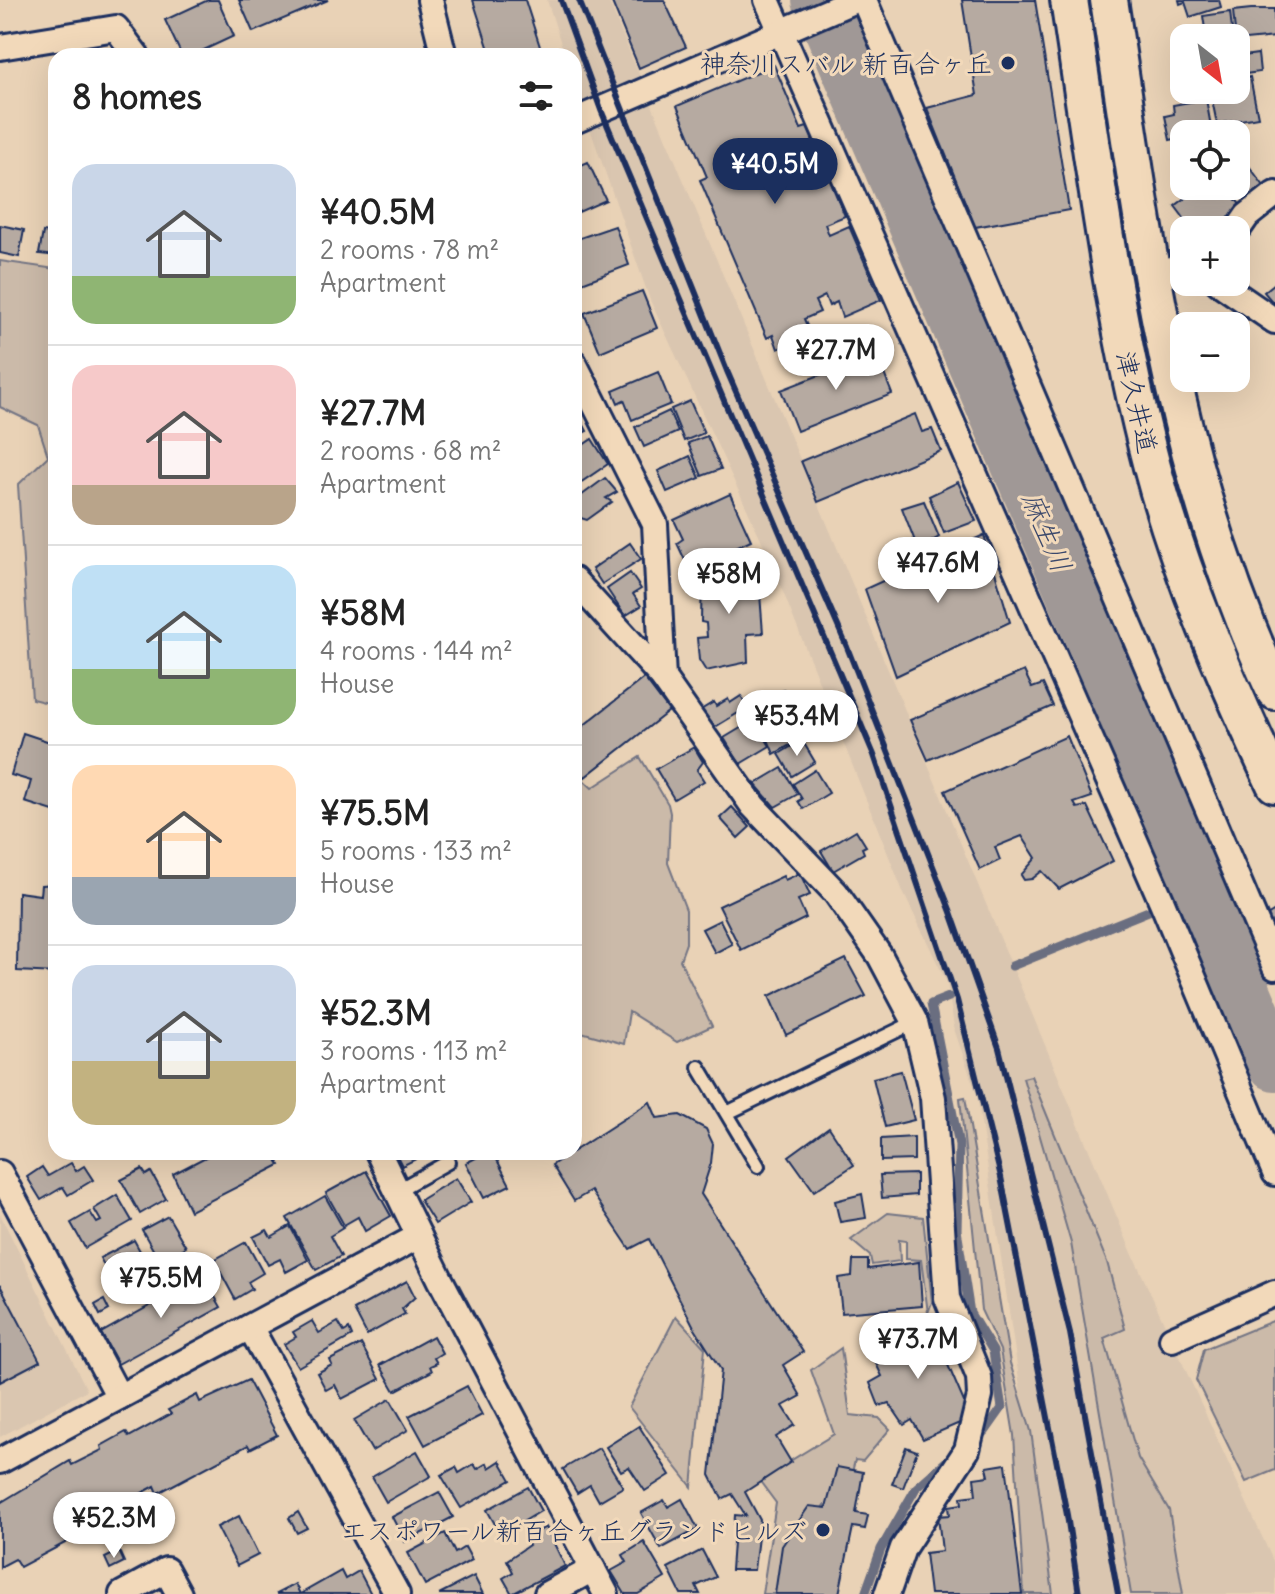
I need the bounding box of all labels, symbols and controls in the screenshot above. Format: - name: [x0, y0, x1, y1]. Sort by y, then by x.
- north arrow: [1170, 24, 1250, 104]
- map controls: [1170, 24, 1250, 392]
- place label: 神奈川スバル 新百合ヶ丘: [700, 47, 992, 80]
- marker: 神奈川スバル 新百合ヶ丘: [999, 54, 1017, 72]
- icon: filters: [514, 74, 558, 118]
- text: 8 homes: [72, 75, 202, 118]
- button: locate: [1170, 120, 1250, 200]
- pin: ¥40.5M: [710, 138, 840, 206]
- text: ¥40.5M: [731, 147, 819, 180]
- text: ¥40.5M: [320, 190, 436, 233]
- icon: home: [136, 196, 232, 292]
- button: +: [1170, 216, 1250, 296]
- text: 2 rooms · 78 m²: [320, 233, 499, 266]
- text: Apartment: [320, 266, 446, 299]
- button: −: [1170, 312, 1250, 392]
- pin: ¥27.7M: [771, 324, 901, 392]
- text: ¥27.7M: [795, 333, 877, 366]
- street label: 津久井道: [1109, 348, 1165, 456]
- text: ¥27.7M: [320, 391, 427, 434]
- icon: home: [136, 397, 232, 493]
- text: 2 rooms · 68 m²: [320, 434, 502, 467]
- text: Apartment: [320, 467, 446, 500]
- water label: 麻生川: [1014, 486, 1080, 578]
- pin: ¥47.6M: [873, 537, 1003, 605]
- text: ¥47.6M: [896, 546, 980, 579]
- pin: ¥58M: [682, 548, 776, 616]
- text: ¥58M: [696, 557, 762, 590]
- text: ¥58M: [320, 591, 407, 634]
- icon: home: [136, 597, 232, 693]
- text: 4 rooms · 144 m²: [320, 634, 513, 667]
- text: House: [320, 667, 394, 700]
- pin: ¥53.4M: [732, 690, 862, 758]
- text: ¥53.4M: [754, 699, 840, 732]
- text: ¥75.5M: [320, 791, 430, 834]
- icon: home: [136, 797, 232, 893]
- text: 5 rooms · 133 m²: [320, 834, 512, 867]
- text: House: [320, 867, 394, 900]
- text: ¥52.3M: [320, 991, 432, 1034]
- icon: home: [136, 997, 232, 1093]
- text: 3 rooms · 113 m²: [320, 1034, 507, 1067]
- text: Apartment: [320, 1067, 446, 1100]
- pin: ¥75.5M: [96, 1252, 226, 1320]
- text: ¥75.5M: [119, 1261, 203, 1294]
- pin: ¥73.7M: [853, 1313, 983, 1381]
- text: ¥73.7M: [877, 1322, 959, 1355]
- pin: ¥52.3M: [49, 1492, 179, 1560]
- text: ¥52.3M: [71, 1501, 157, 1534]
- place label: エスポワール新百合ヶ丘グランドヒルズ: [341, 1514, 807, 1547]
- marker: エスポワール新百合ヶ丘グランドヒルズ: [814, 1521, 832, 1539]

